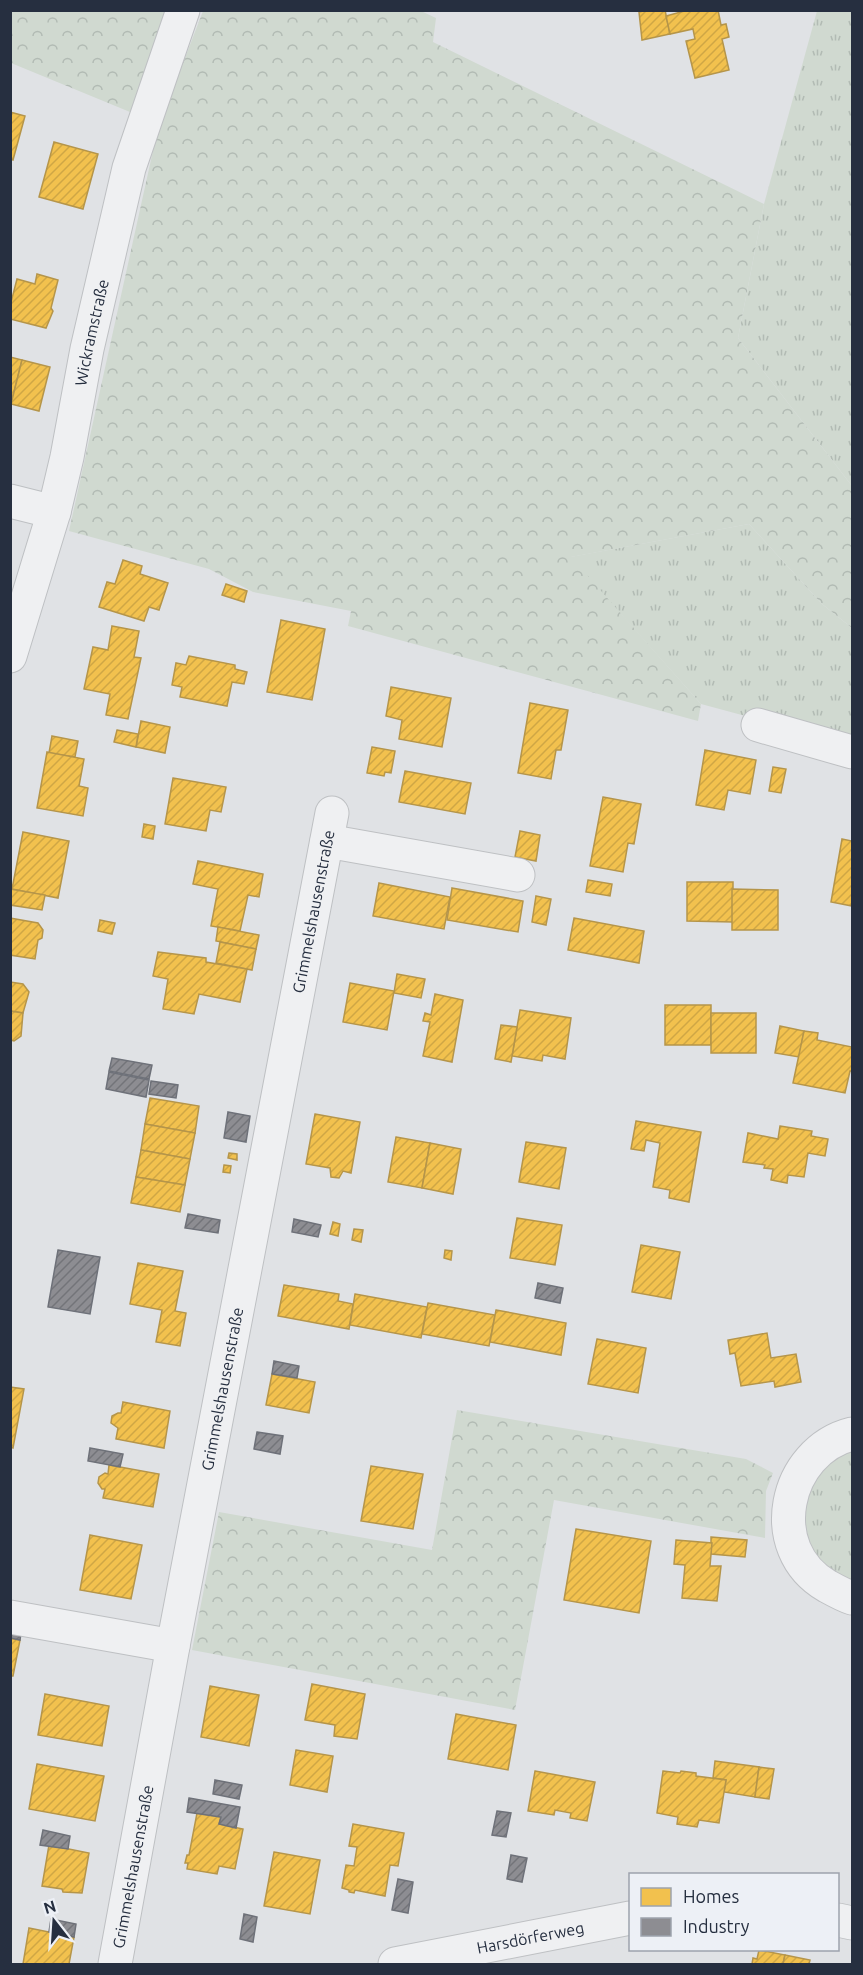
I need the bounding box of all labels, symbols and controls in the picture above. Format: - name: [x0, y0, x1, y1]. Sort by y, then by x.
- street label: Wickramstraße: [71, 277, 112, 387]
- street label: Grimmelshausenstraße: [289, 828, 338, 995]
- street label: Grimmelshausenstraße: [198, 1306, 246, 1472]
- street label: Grimmelshausenstraße: [109, 1783, 156, 1950]
- legend: [629, 1873, 839, 1951]
- text: Homes: [683, 1886, 740, 1906]
- north arrow: [24, 1891, 84, 1951]
- text: N: [41, 1896, 58, 1917]
- text: Industry: [683, 1916, 750, 1936]
- street label: Harsdörferweg: [475, 1918, 586, 1957]

